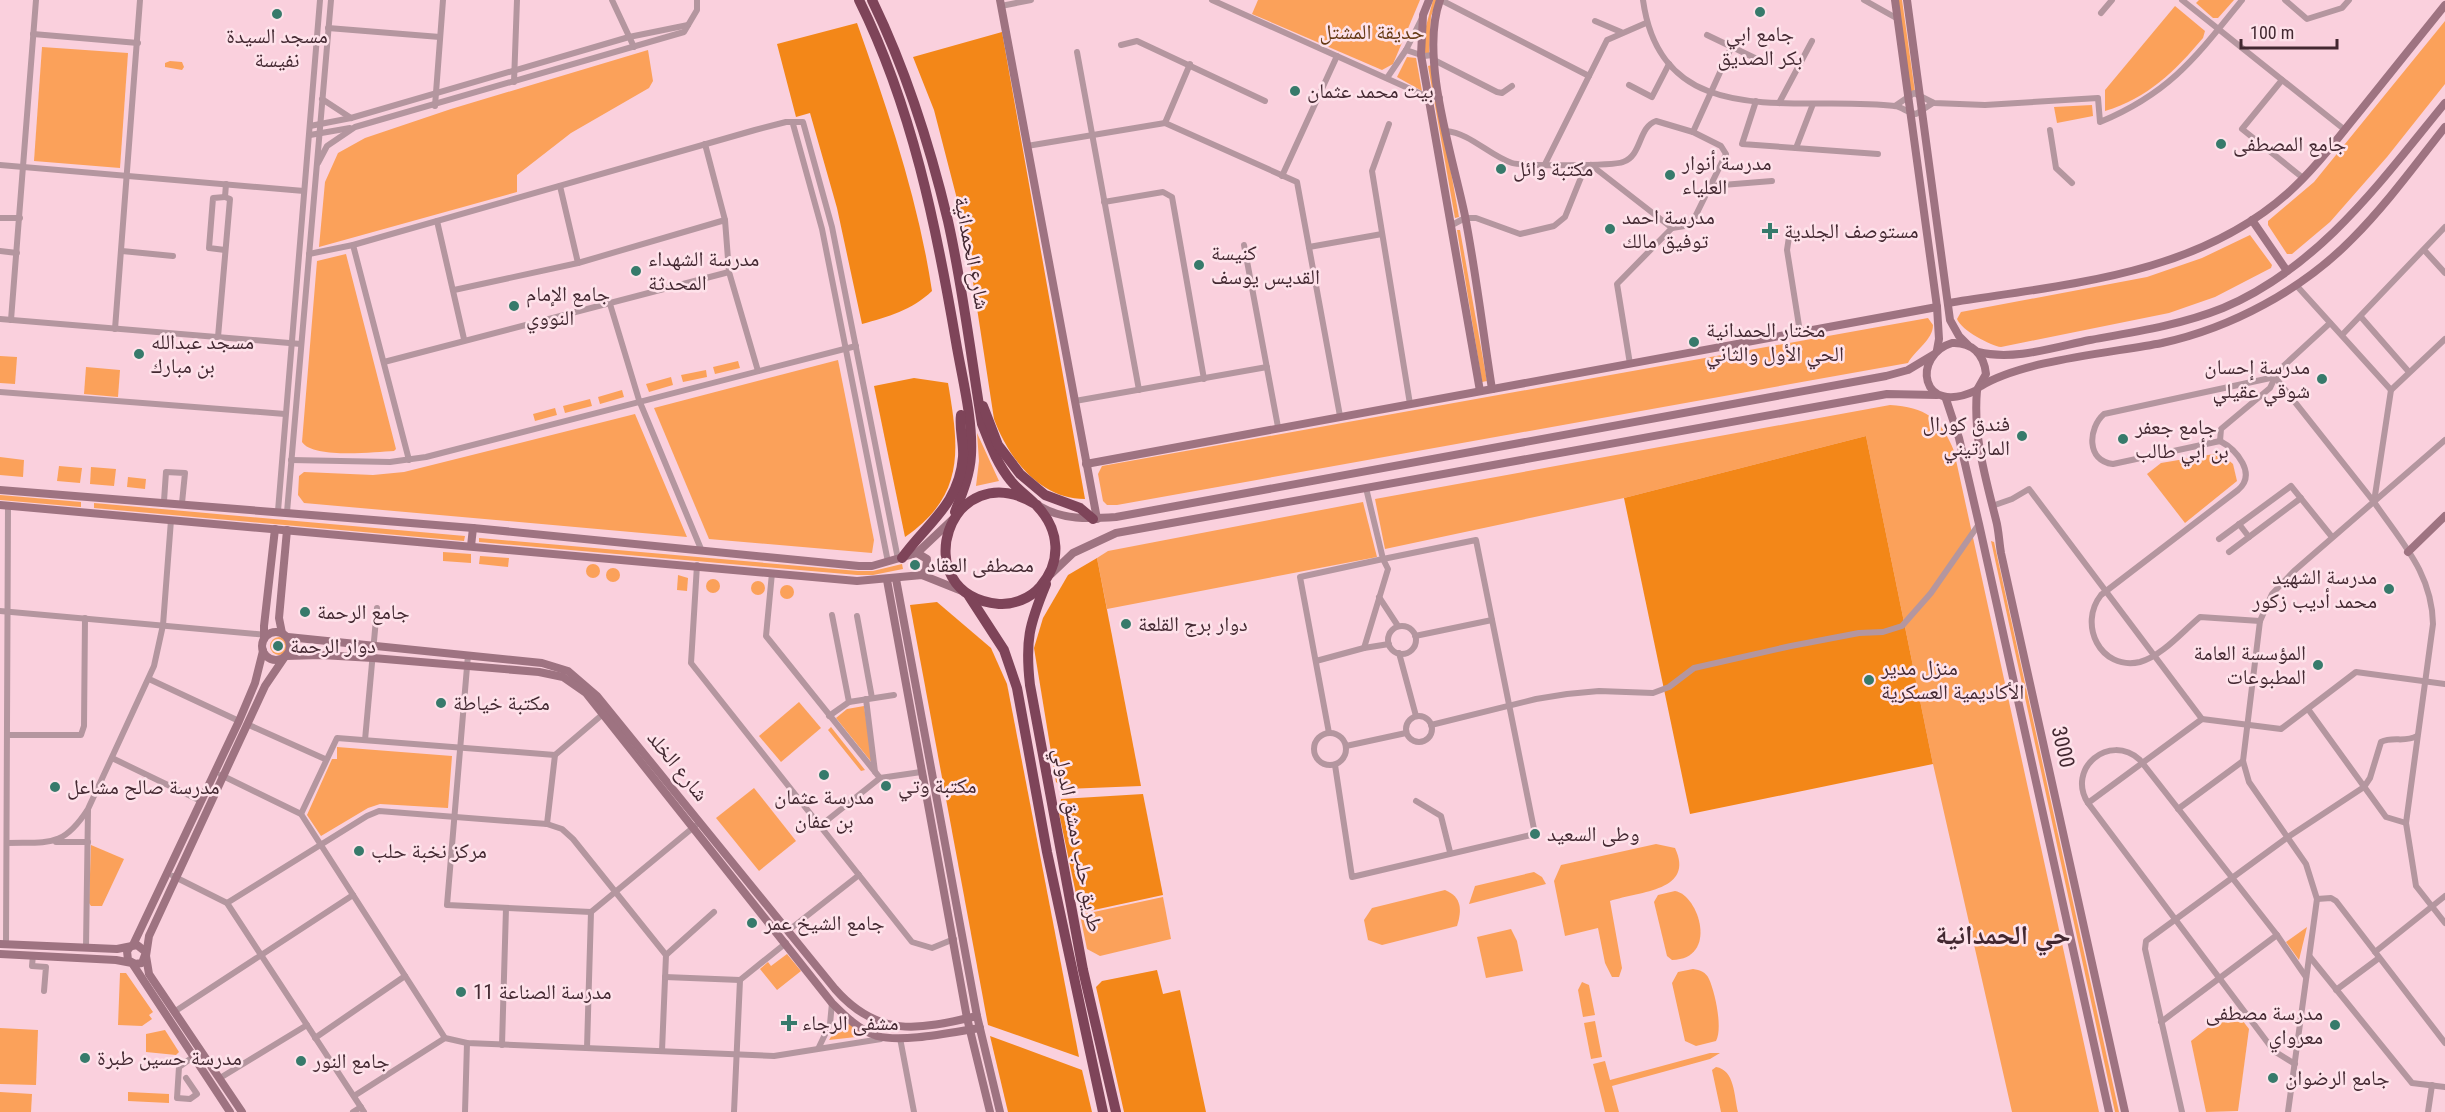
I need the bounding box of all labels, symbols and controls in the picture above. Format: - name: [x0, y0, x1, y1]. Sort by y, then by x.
- marker: جامع ابي بكر الصديق: [1753, 5, 1767, 19]
- marker: مسجد السيدة نفيسة: [270, 7, 284, 21]
- scale bar: [2241, 12, 2337, 50]
- park label: حديقة المشتل: [1320, 20, 1424, 45]
- place label: جامع ابي بكر الصديق: [1717, 22, 1803, 71]
- text: 100 m: [2250, 22, 2294, 43]
- place label: مسجد السيدة نفيسة: [226, 24, 328, 72]
- place label: بيت محمد عثمان: [1307, 79, 1434, 103]
- marker: بيت محمد عثمان: [1288, 84, 1302, 98]
- place label: جامع المصطفى: [2233, 132, 2346, 157]
- marker: جامع المصطفى: [2214, 137, 2228, 151]
- place label: مدرسة أنوار العلياء: [1681, 150, 1771, 199]
- place label: مكتبة وائل: [1513, 157, 1593, 182]
- marker: مكتبة وائل: [1494, 162, 1508, 176]
- marker: مدرسة أنوار العلياء: [1663, 168, 1677, 182]
- street label: شارع الحمدانية: [948, 194, 995, 312]
- place label: مدرسة احمد توفيق مالك: [1622, 205, 1715, 254]
- place label: مستوصف الجلدية: [1784, 219, 1919, 243]
- marker: مدرسة احمد توفيق مالك: [1603, 222, 1617, 236]
- marker: مستوصف الجلدية: [1761, 222, 1779, 240]
- place label: كنيسة القديس يوسف: [1211, 241, 1320, 290]
- place label: مدرسة الشهداء المحدثة: [648, 247, 759, 295]
- marker: كنيسة القديس يوسف: [1192, 258, 1206, 272]
- marker: مدرسة الشهداء المحدثة: [629, 264, 643, 278]
- place label: جامع الإمام النووي: [526, 282, 610, 334]
- marker: جامع الإمام النووي: [507, 299, 521, 313]
- place label: مختار الحمدانية الحي الأول والثاني: [1706, 318, 1844, 370]
- place label: مسجد عبدالله بن مبارك: [151, 330, 254, 379]
- marker: مختار الحمدانية الحي الأول والثاني: [1687, 335, 1701, 349]
- marker: مسجد عبدالله بن مبارك: [132, 347, 146, 361]
- place label: مدرسة إحسان شوقي عقيلي: [2204, 355, 2310, 407]
- marker: مدرسة إحسان شوقي عقيلي: [2315, 372, 2329, 386]
- place label: فندق كورال المارتيني: [1923, 412, 2010, 464]
- place label: جامع جعفر بن أبي طالب: [2134, 415, 2229, 467]
- marker: فندق كورال المارتيني: [2015, 429, 2029, 443]
- marker: جامع جعفر بن أبي طالب: [2116, 432, 2130, 446]
- place label: مصطفى العقاد: [927, 553, 1034, 578]
- marker: مصطفى العقاد: [908, 558, 922, 572]
- place label: مدرسة الشهيد محمد أديب زكور: [2251, 565, 2377, 613]
- marker: مدرسة الشهيد محمد أديب زكور: [2382, 582, 2396, 596]
- place label: جامع الرحمة: [317, 600, 410, 625]
- marker: جامع الرحمة: [298, 605, 312, 619]
- place label: دوار برج القلعة: [1138, 612, 1248, 637]
- marker: دوار برج القلعة: [1119, 617, 1133, 631]
- place label: دوار الرحمة: [290, 634, 376, 658]
- marker: دوار الرحمة: [271, 639, 285, 653]
- place label: المؤسسة العامة المطبوعات: [2193, 641, 2306, 689]
- place label: منزل مدير الأكاديمية العسكرية: [1880, 656, 2024, 704]
- marker: المؤسسة العامة المطبوعات: [2311, 658, 2325, 672]
- marker: منزل مدير الأكاديمية العسكرية: [1862, 673, 1876, 687]
- place label: مكتبة خياطة: [453, 691, 550, 715]
- marker: مكتبة خياطة: [434, 696, 448, 710]
- street label: 3000: [2047, 724, 2079, 770]
- street label: شارع الخلد: [642, 726, 714, 807]
- street label: طريق حلب دمشق الدولي: [1044, 746, 1108, 935]
- marker: مدرسة عثمان بن عفان: [817, 768, 831, 782]
- place label: مكتبة وتي: [898, 774, 977, 802]
- place label: مدرسة صالح مشاعل: [67, 775, 220, 800]
- marker: مكتبة وتي: [879, 779, 893, 793]
- marker: مدرسة صالح مشاعل: [48, 780, 62, 794]
- place label: مدرسة عثمان بن عفان: [774, 785, 874, 834]
- place label: وطى السعيد: [1547, 822, 1640, 847]
- marker: وطى السعيد: [1528, 827, 1542, 841]
- place label: مركز نخبة حلب: [371, 839, 487, 863]
- marker: مركز نخبة حلب: [352, 844, 366, 858]
- place label: جامع الشيخ عمر: [763, 911, 885, 936]
- marker: جامع الشيخ عمر: [745, 916, 759, 930]
- district label: حي الحمدانية: [1935, 919, 2071, 956]
- place label: مدرسة الصناعة 11: [473, 980, 612, 1004]
- marker: مدرسة الصناعة 11: [454, 985, 468, 999]
- place label: مدرسة مصطفى معرواي: [2206, 1001, 2323, 1053]
- place label: مشفى الرجاء: [802, 1011, 899, 1036]
- marker: مشفى الرجاء: [780, 1014, 798, 1032]
- marker: مدرسة مصطفى معرواي: [2328, 1018, 2342, 1032]
- place label: مدرسة حسين طبرة: [97, 1046, 242, 1071]
- place label: جامع النور: [312, 1049, 390, 1074]
- marker: مدرسة حسين طبرة: [78, 1051, 92, 1065]
- marker: جامع النور: [294, 1054, 308, 1068]
- place label: جامع الرضوان: [2285, 1066, 2390, 1091]
- marker: جامع الرضوان: [2266, 1071, 2280, 1085]

